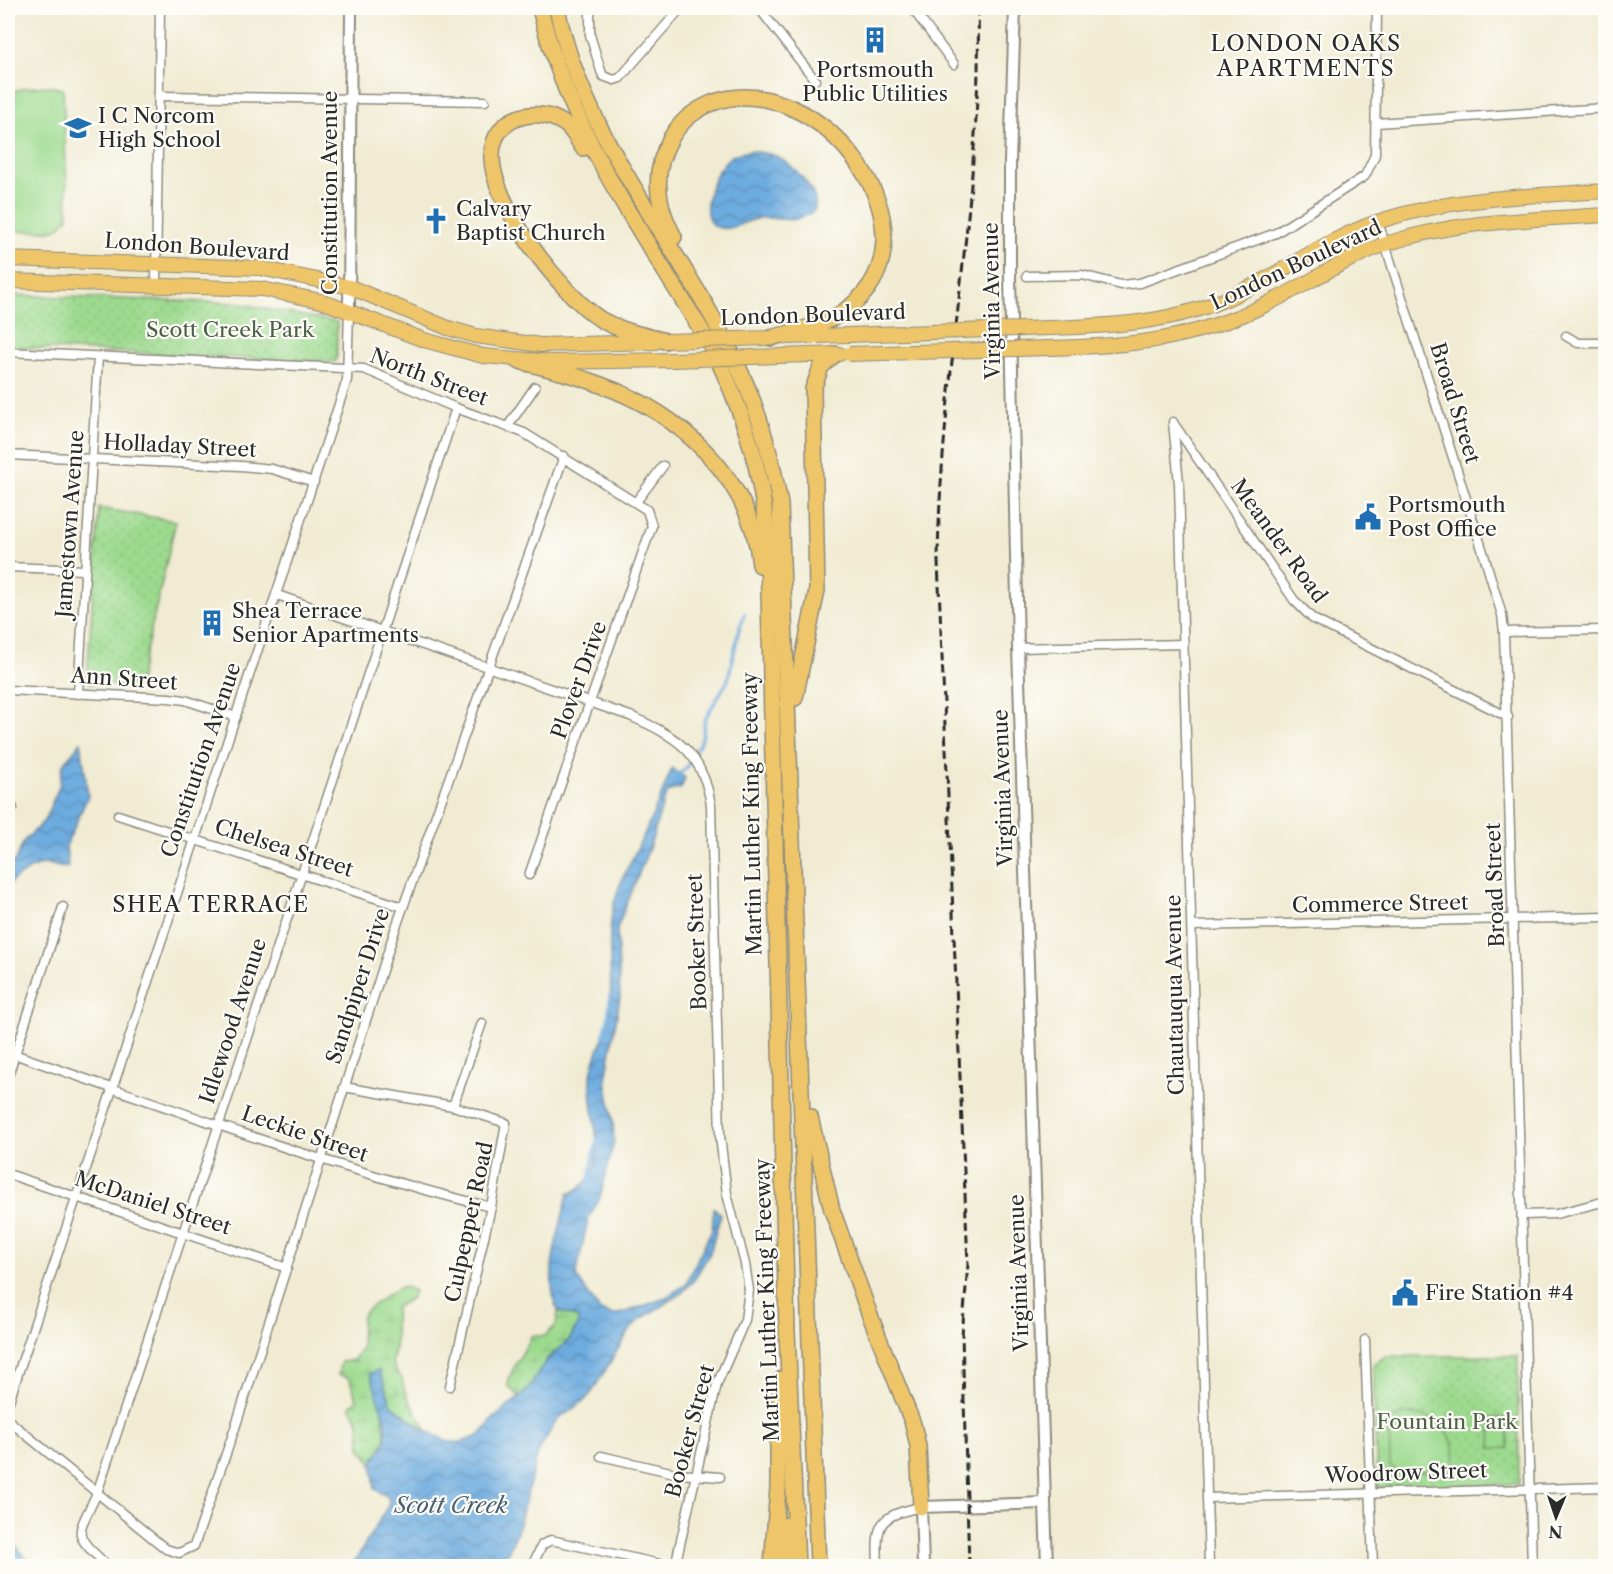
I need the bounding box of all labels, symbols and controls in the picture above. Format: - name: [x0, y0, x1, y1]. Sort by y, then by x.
- building icon: Portsmouth Public Utilities: [860, 25, 890, 55]
- district label: LONDON OAKS APARTMENTS: [1210, 30, 1402, 82]
- place label: Portsmouth Public Utilities: [802, 57, 948, 106]
- street label: Constitution Avenue: [317, 91, 342, 295]
- place label: I C Norcom High School: [98, 103, 221, 152]
- school or university icon: I C Norcom High School: [63, 113, 93, 143]
- place label: Calvary Baptist Church: [456, 196, 606, 245]
- church icon: Calvary Baptist Church: [421, 206, 451, 236]
- street label: London Boulevard: [1206, 214, 1385, 315]
- street label: Virginia Avenue: [978, 222, 1005, 381]
- street label: London Boulevard: [104, 228, 291, 265]
- street label: London Boulevard: [720, 299, 906, 330]
- park label: Scott Creek Park: [146, 317, 315, 342]
- street label: Broad Street: [1425, 339, 1486, 467]
- street label: North Street: [367, 343, 492, 411]
- street label: Jamestown Avenue: [50, 429, 89, 622]
- street label: Holladay Street: [103, 429, 258, 462]
- street label: Meander Road: [1226, 474, 1333, 608]
- place label: Portsmouth Post Office: [1388, 492, 1506, 541]
- public building icon: Portsmouth Post Office: [1353, 502, 1383, 532]
- place label: Shea Terrace Senior Apartments: [232, 598, 419, 647]
- building icon: Shea Terrace Senior Apartments: [197, 608, 227, 638]
- street label: Plover Drive: [546, 618, 611, 742]
- street label: Constitution Avenue: [155, 659, 246, 861]
- street label: Ann Street: [69, 662, 179, 695]
- street label: Martin Luther King Freeway: [737, 672, 766, 956]
- street label: Virginia Avenue: [987, 709, 1018, 868]
- street label: Chelsea Street: [212, 813, 357, 882]
- street label: Broad Street: [1480, 822, 1509, 948]
- street label: Booker Street: [682, 873, 711, 1011]
- street label: Commerce Street: [1292, 889, 1469, 918]
- district label: SHEA TERRACE: [112, 891, 310, 918]
- street label: Chautauqua Avenue: [1160, 894, 1189, 1096]
- street label: Sandpiper Drive: [321, 905, 394, 1067]
- street label: Idlewood Avenue: [194, 935, 271, 1107]
- street label: Leckie Street: [239, 1100, 372, 1167]
- street label: Culpepper Road: [439, 1139, 498, 1305]
- street label: Martin Luther King Freeway: [749, 1158, 784, 1442]
- street label: McDaniel Street: [72, 1166, 235, 1240]
- street label: Virginia Avenue: [1003, 1194, 1034, 1353]
- public building icon: Fire Station #4: [1390, 1278, 1420, 1308]
- place label: Fire Station #4: [1425, 1280, 1574, 1305]
- street label: Booker Street: [660, 1361, 719, 1500]
- park label: Fountain Park: [1377, 1409, 1518, 1434]
- street label: Woodrow Street: [1323, 1457, 1488, 1488]
- north arrow: [1526, 1487, 1586, 1547]
- water label: Scott Creek: [393, 1492, 508, 1519]
- text: N: [1548, 1522, 1563, 1542]

